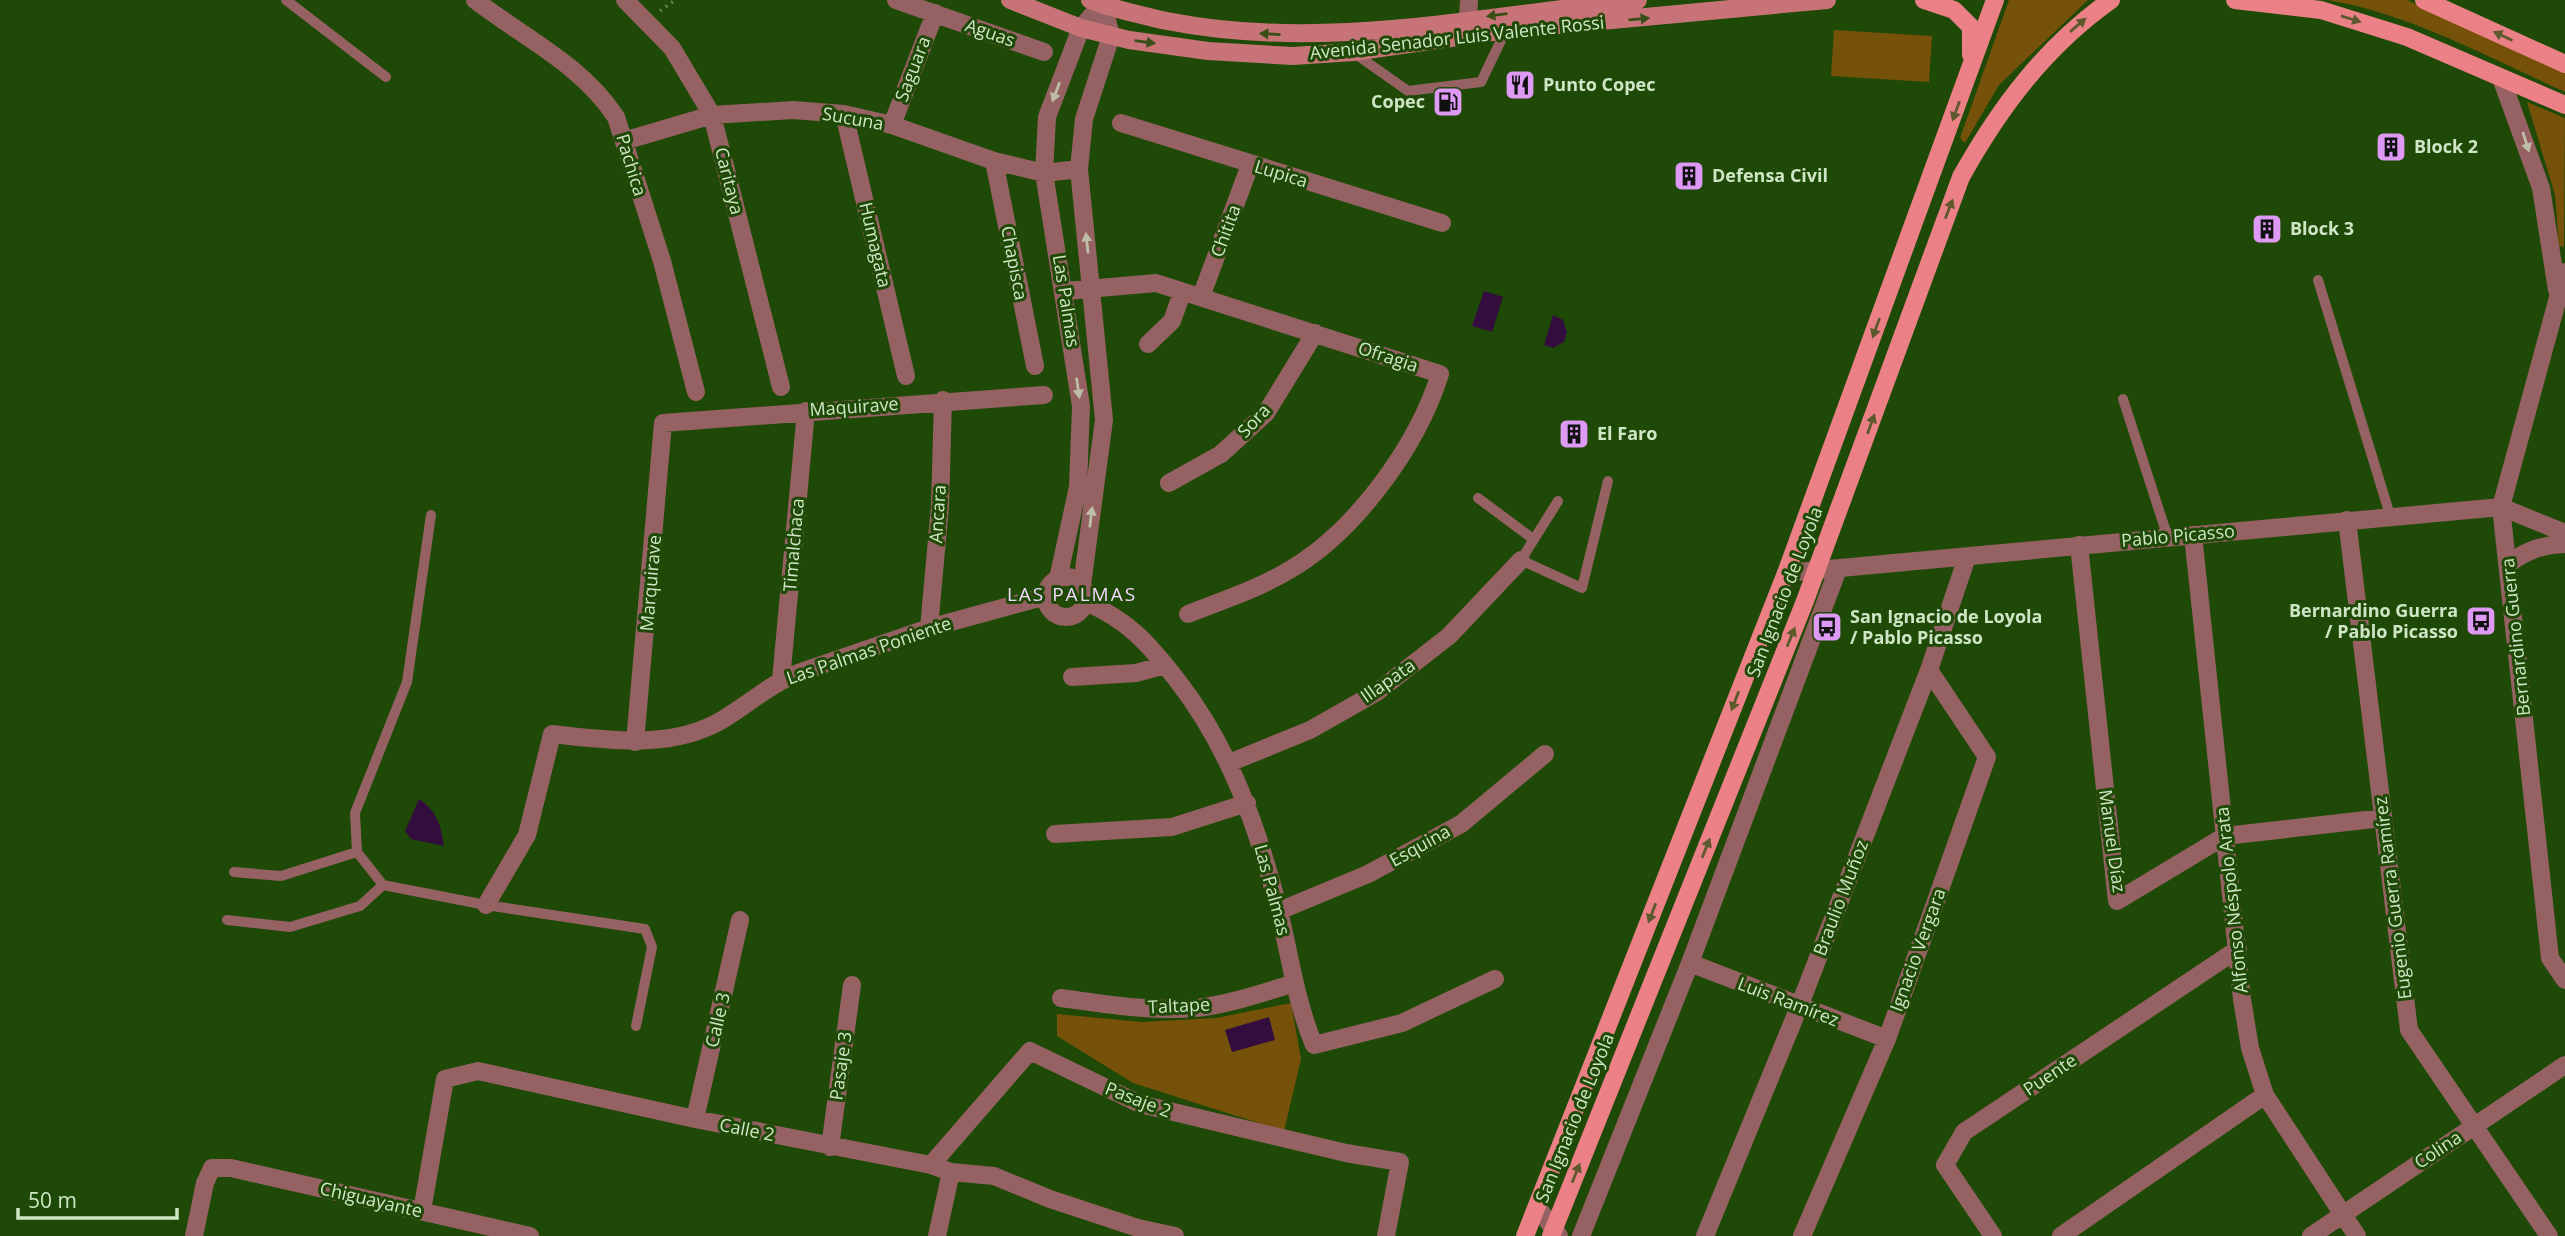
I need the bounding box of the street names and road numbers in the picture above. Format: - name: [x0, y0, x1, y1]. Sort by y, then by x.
- street label: Avenida Senador Luis Valente Rossi: [1308, 10, 1605, 64]
- street label: Aguas: [962, 12, 1018, 52]
- street label: Saguara: [889, 33, 935, 105]
- street label: Sucuna: [821, 101, 886, 135]
- street label: Pachica: [611, 131, 653, 199]
- street label: Caritaya: [710, 145, 750, 217]
- street label: Lupica: [1252, 154, 1311, 193]
- street label: Humagata: [854, 200, 897, 290]
- street label: Chitita: [1204, 201, 1246, 260]
- street label: Chapisca: [996, 224, 1034, 302]
- street label: Las Palmas: [1048, 253, 1086, 349]
- street label: Ofragia: [1355, 335, 1421, 377]
- street label: Maquirave: [809, 391, 899, 421]
- street label: Sora: [1232, 398, 1275, 442]
- street label: Ancara: [923, 484, 951, 544]
- street label: Timalchaca: [777, 497, 809, 593]
- street label: San Ignacio de Loyola: [1741, 503, 1828, 680]
- street label: Pablo Picasso: [2120, 518, 2236, 552]
- street label: Marquirave: [634, 534, 666, 632]
- street label: Bernardino Guerra: [2495, 557, 2535, 717]
- street label: Las Palmas Poniente: [783, 611, 954, 690]
- street label: Illapata: [1355, 653, 1420, 708]
- street label: Manuel Díaz: [2094, 788, 2132, 894]
- street label: Eugenio Guerra Ramírez: [2368, 795, 2416, 1001]
- street label: Alfonso Néspolo Arata: [2209, 806, 2253, 994]
- street label: Esquina: [1385, 819, 1454, 872]
- street label: Braulio Muñoz: [1807, 836, 1873, 959]
- street label: Las Palmas: [1249, 842, 1297, 938]
- street label: Ignacio Vergara: [1884, 885, 1951, 1015]
- street label: Luis Ramírez: [1734, 971, 1842, 1031]
- street label: Calle 3: [699, 990, 735, 1050]
- street label: Taltape: [1147, 991, 1211, 1019]
- street label: San Ignacio de Loyola: [1529, 1029, 1619, 1206]
- street label: Pasaje 3: [823, 1030, 857, 1102]
- street label: Puente: [2018, 1048, 2081, 1101]
- street label: Pasaje 2: [1102, 1075, 1175, 1123]
- street label: Calle 2: [718, 1112, 777, 1146]
- street label: Colina: [2409, 1125, 2466, 1174]
- street label: Chiguayante: [318, 1176, 425, 1222]

